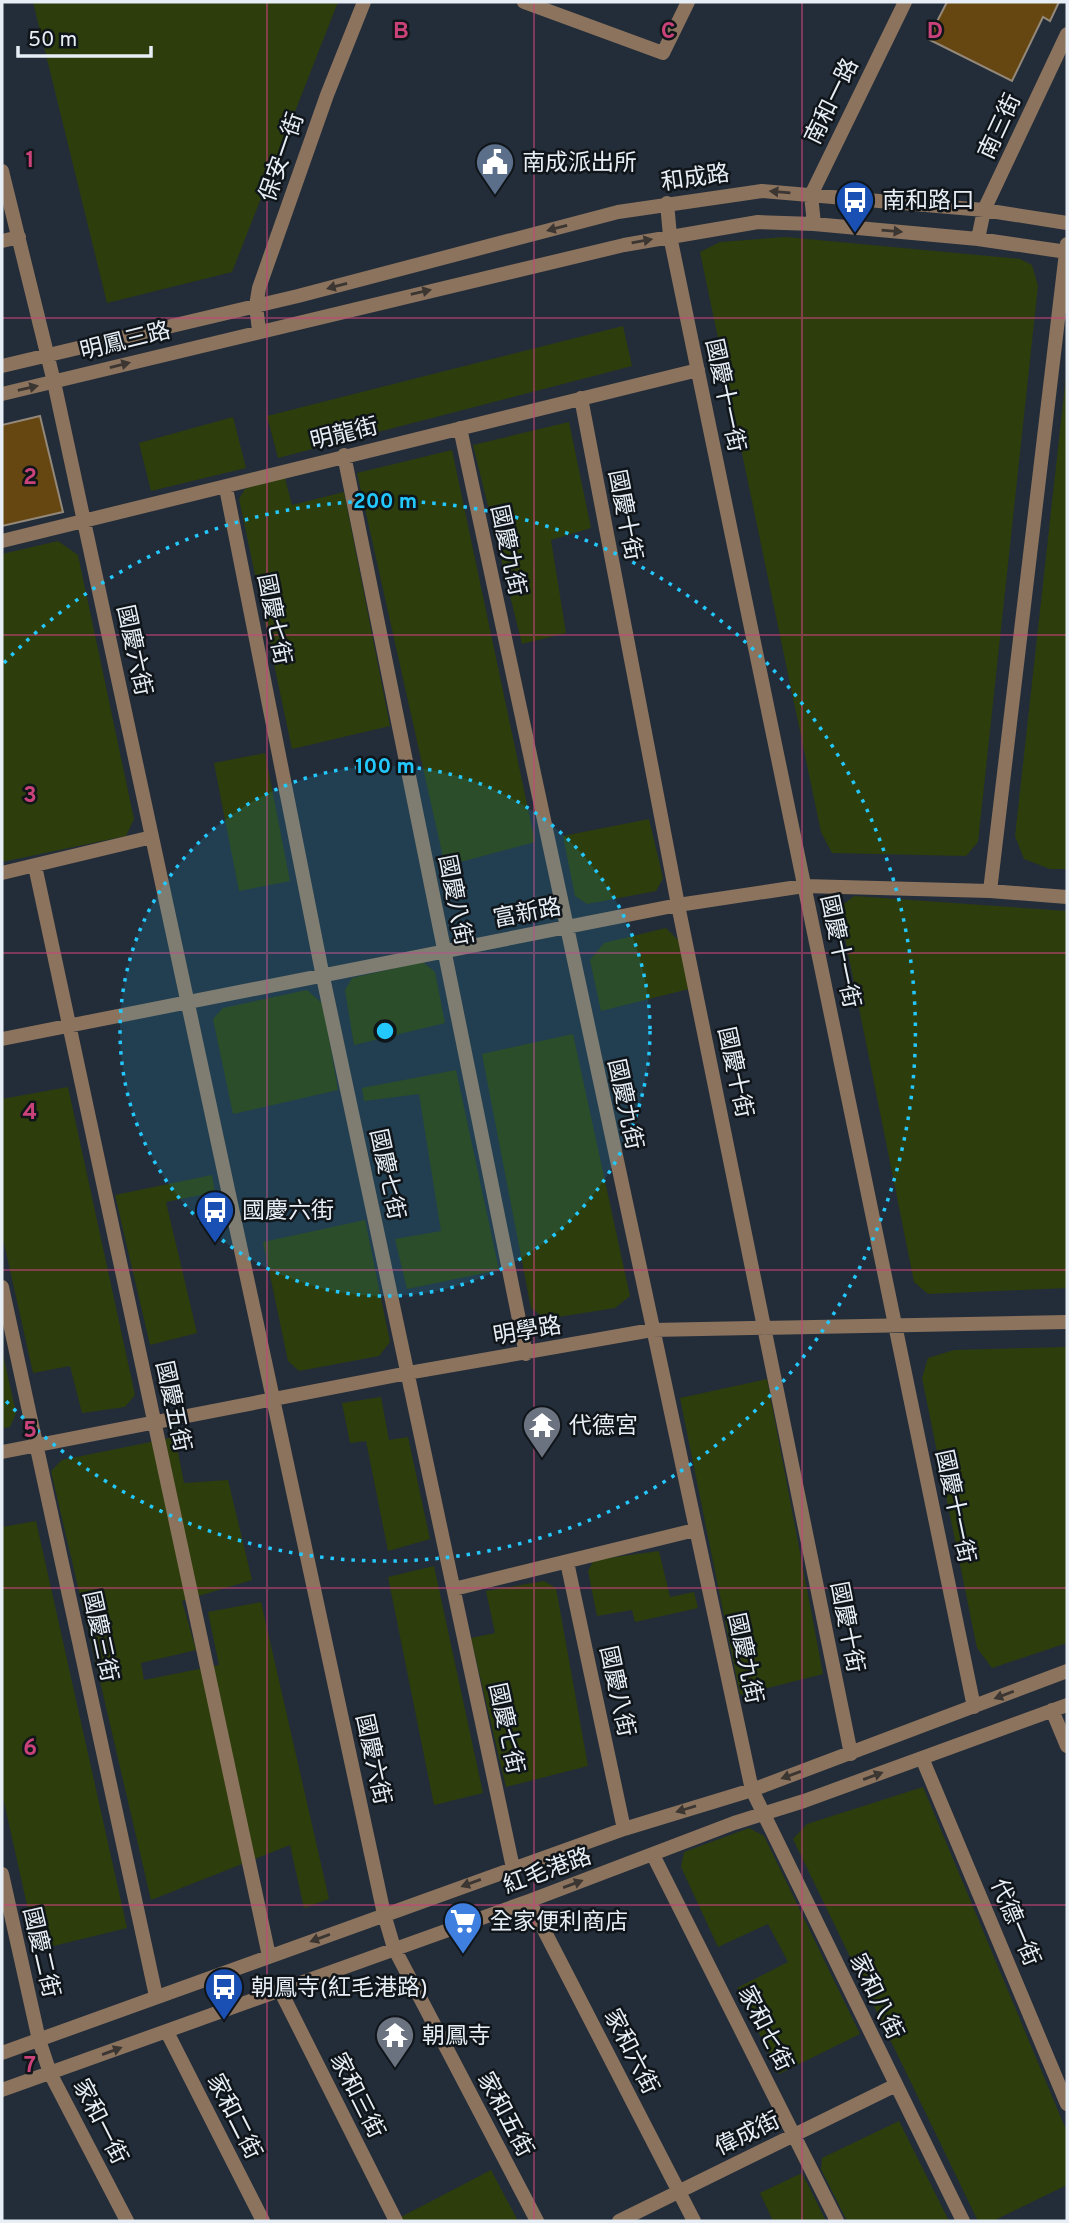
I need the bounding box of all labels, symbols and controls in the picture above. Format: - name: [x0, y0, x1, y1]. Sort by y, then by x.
- scale bar: [18, 14, 150, 58]
- text: B: [393, 18, 409, 47]
- text: C: [661, 18, 675, 47]
- text: D: [927, 18, 943, 47]
- text: 50 m: [28, 27, 77, 54]
- street label: 南和一路: [800, 54, 866, 150]
- street label: 南三街: [974, 90, 1029, 164]
- street label: 保安一街: [255, 110, 312, 206]
- public building icon: 南成派出所: [474, 141, 516, 196]
- text: 1: [25, 147, 35, 176]
- place label: 南成派出所: [522, 150, 637, 179]
- street label: 和成路: [659, 160, 732, 199]
- bus stop icon: 南和路口: [834, 179, 876, 234]
- one-way arrow: [769, 186, 791, 197]
- place label: 南和路口: [882, 188, 974, 217]
- one-way arrow: [545, 223, 567, 234]
- one-way arrow: [882, 226, 904, 237]
- one-way arrow: [631, 235, 653, 246]
- one-way arrow: [325, 281, 347, 292]
- one-way arrow: [410, 286, 432, 297]
- street label: 明鳳三路: [77, 317, 174, 368]
- street label: 國慶十一街: [697, 336, 750, 455]
- one-way arrow: [109, 359, 131, 370]
- one-way arrow: [17, 382, 39, 393]
- street label: 明龍街: [308, 413, 382, 458]
- text: 2: [23, 464, 37, 493]
- street label: 國慶十街: [601, 468, 647, 563]
- text: 200 m: [353, 489, 417, 516]
- street label: 國慶九街: [483, 503, 530, 599]
- street label: 國慶七街: [250, 572, 296, 667]
- street label: 國慶六街: [109, 603, 156, 699]
- text: 100 m: [355, 754, 415, 781]
- text: 3: [23, 782, 37, 811]
- street label: 國慶八街: [431, 853, 477, 948]
- street label: 國慶十一街: [812, 892, 865, 1011]
- street label: 富新路: [491, 894, 564, 935]
- centre of rings: [373, 1019, 397, 1043]
- street label: 國慶十街: [710, 1025, 757, 1121]
- street label: 國慶九街: [600, 1057, 647, 1153]
- text: 4: [23, 1099, 37, 1128]
- street label: 國慶七街: [362, 1127, 409, 1223]
- bus stop icon: 國慶六街: [194, 1189, 236, 1244]
- place label: 國慶六街: [242, 1198, 334, 1227]
- street label: 明學路: [491, 1312, 564, 1353]
- street label: 國慶五街: [148, 1359, 195, 1455]
- temple icon: 代德宮: [521, 1404, 563, 1459]
- place label: 代德宮: [569, 1413, 638, 1442]
- text: 5: [23, 1417, 37, 1446]
- street label: 國慶十一街: [927, 1447, 980, 1566]
- street label: 國慶十街: [823, 1580, 869, 1675]
- street label: 國慶三街: [75, 1589, 122, 1685]
- street label: 國慶九街: [720, 1611, 767, 1707]
- street label: 國慶八街: [592, 1644, 639, 1740]
- street label: 國慶七街: [481, 1681, 528, 1777]
- one-way arrow: [993, 1690, 1014, 1701]
- street label: 國慶六街: [348, 1712, 395, 1808]
- text: 6: [23, 1735, 37, 1764]
- one-way arrow: [780, 1770, 801, 1781]
- one-way arrow: [862, 1770, 883, 1781]
- one-way arrow: [675, 1805, 696, 1815]
- street label: 紅毛港路: [500, 1843, 596, 1902]
- street label: 代德一街: [982, 1875, 1045, 1971]
- one-way arrow: [460, 1878, 481, 1889]
- one-way arrow: [563, 1878, 584, 1889]
- supermarket icon: 全家便利商店: [442, 1900, 484, 1955]
- street label: 國慶二街: [15, 1904, 64, 2001]
- place label: 全家便利商店: [490, 1909, 628, 1938]
- one-way arrow: [309, 1932, 330, 1943]
- street label: 家和八街: [842, 1949, 908, 2045]
- bus stop icon: 朝鳳寺(紅毛港路): [203, 1966, 245, 2021]
- place label: 朝鳳寺(紅毛港路): [251, 1975, 428, 2004]
- street label: 家和七街: [730, 1982, 798, 2077]
- street label: 家和六街: [596, 2005, 664, 2100]
- temple icon: 朝鳳寺: [374, 2014, 416, 2069]
- place label: 朝鳳寺: [422, 2023, 491, 2052]
- one-way arrow: [102, 2045, 123, 2056]
- street label: 家和三街: [322, 2049, 390, 2144]
- text: 7: [24, 2052, 36, 2081]
- street label: 家和五街: [469, 2068, 538, 2163]
- street label: 家和二街: [199, 2070, 267, 2165]
- street label: 家和一街: [65, 2075, 133, 2170]
- street label: 偉成街: [711, 2107, 785, 2163]

